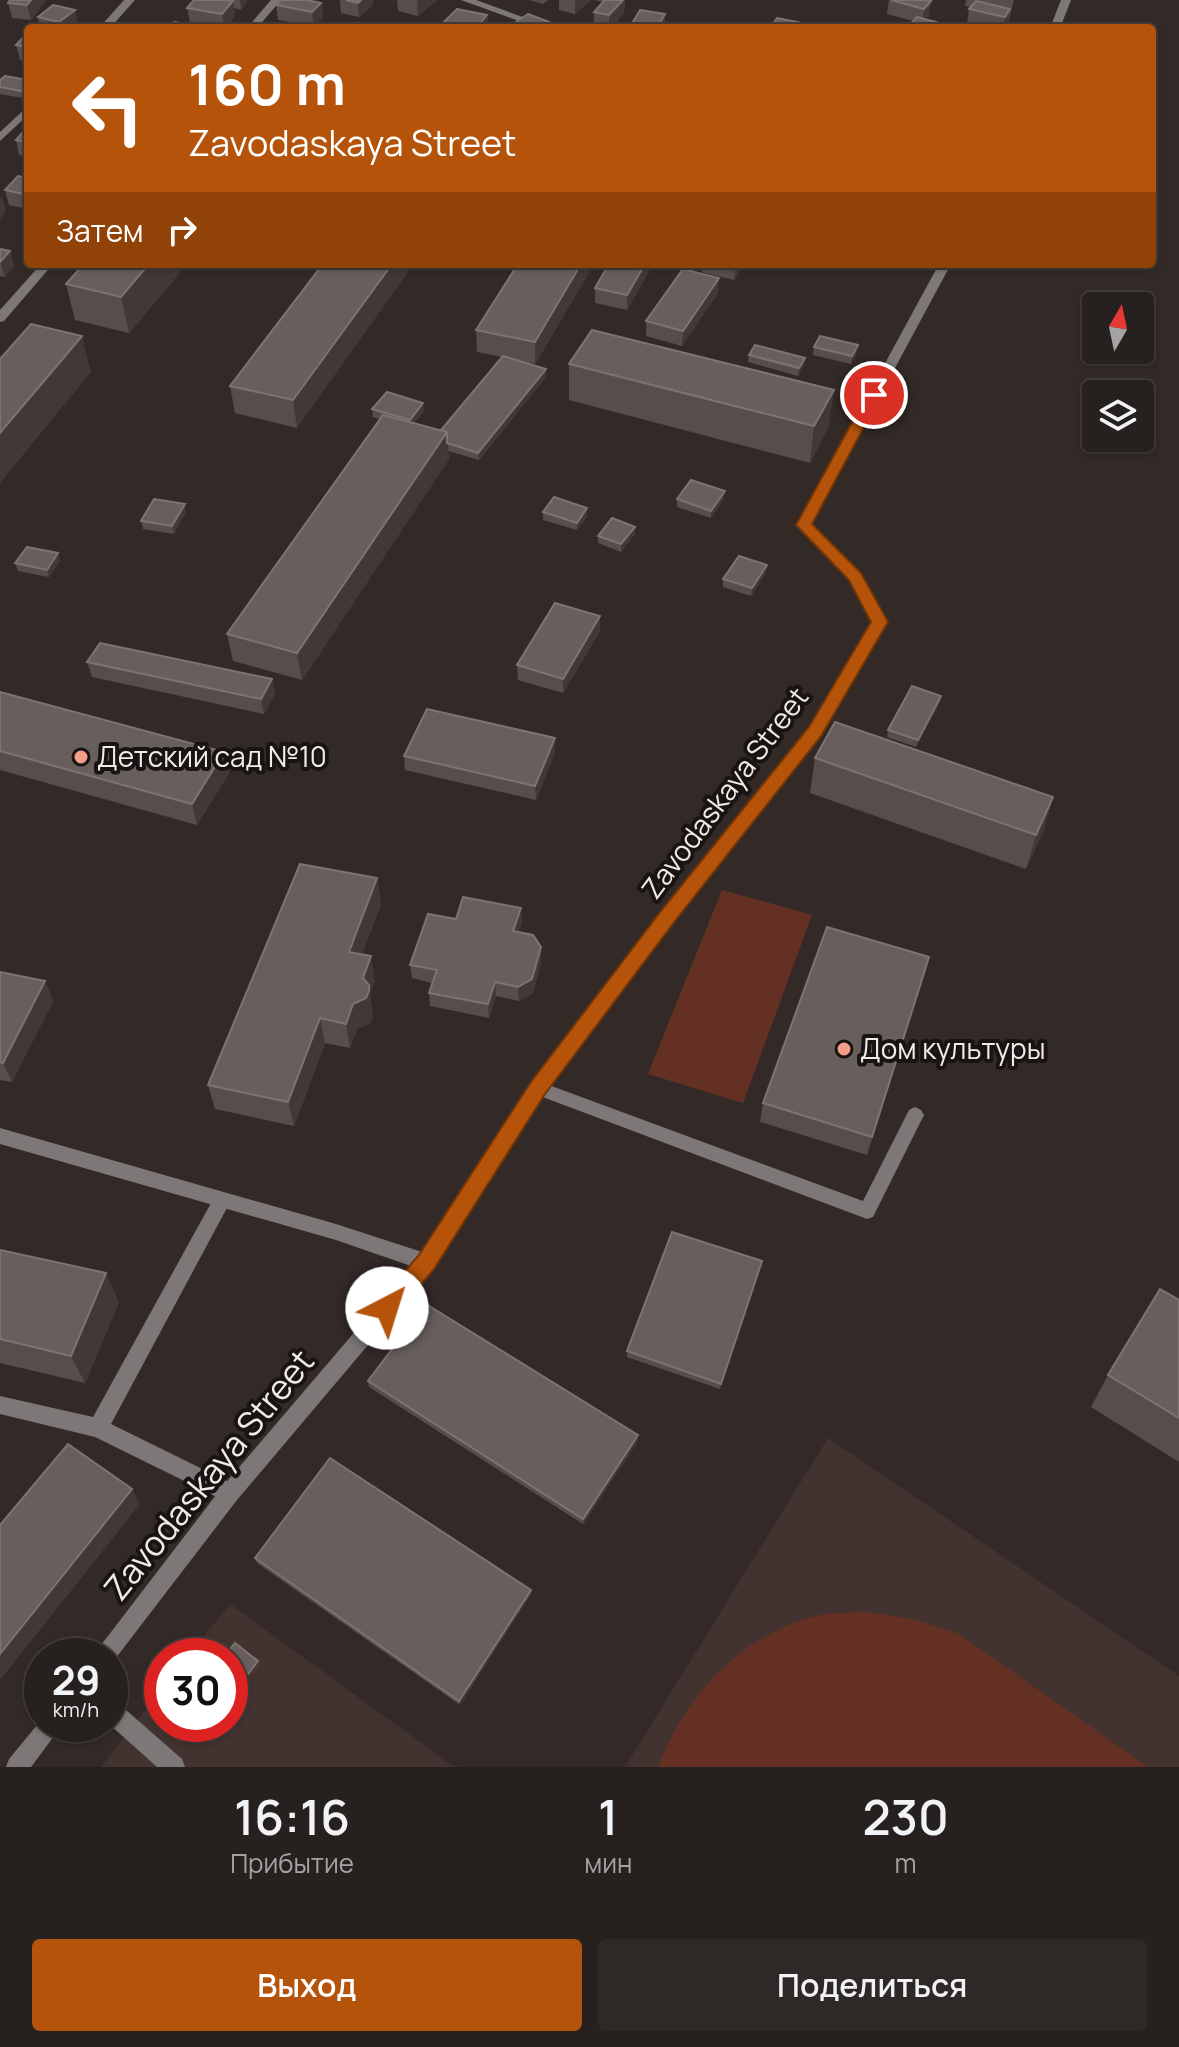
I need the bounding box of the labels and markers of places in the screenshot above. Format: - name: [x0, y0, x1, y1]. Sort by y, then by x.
- pin: [840, 361, 908, 429]
- place label: Детский сад №10: [97, 737, 327, 775]
- marker: Детский сад №10: [72, 748, 90, 766]
- place label: Дом культуры: [860, 1029, 1045, 1067]
- marker: Дом культуры: [835, 1040, 853, 1058]

